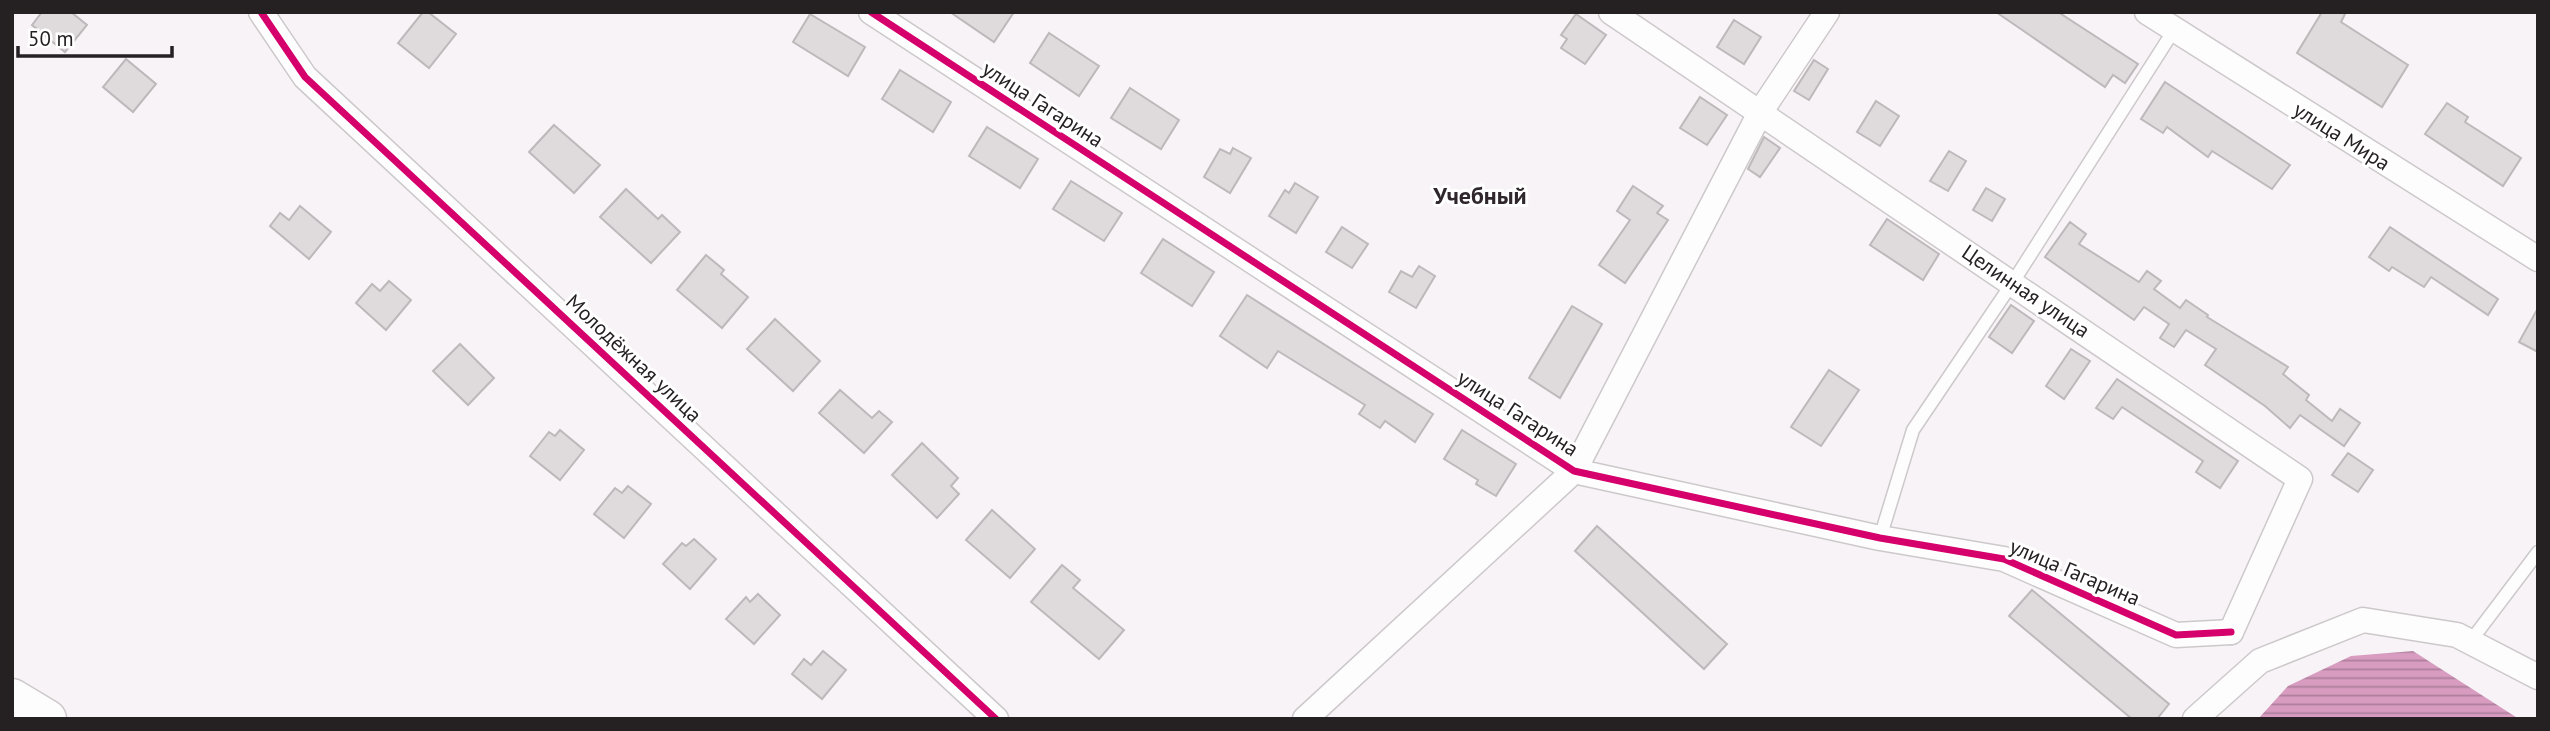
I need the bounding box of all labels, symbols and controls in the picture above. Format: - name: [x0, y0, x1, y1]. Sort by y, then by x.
- scale bar: [18, 14, 172, 58]
- text: 50 m: [28, 25, 74, 52]
- street label: улица Гагарина: [977, 55, 1109, 153]
- street label: улица Мира: [2289, 96, 2395, 176]
- district label: Учебный: [1432, 180, 1527, 211]
- street label: Целинная улица: [1957, 238, 2095, 344]
- street label: Молодёжная улица: [560, 288, 708, 428]
- street label: улица Гагарина: [1452, 364, 1584, 462]
- street label: улица Гагарина: [2006, 532, 2144, 612]

